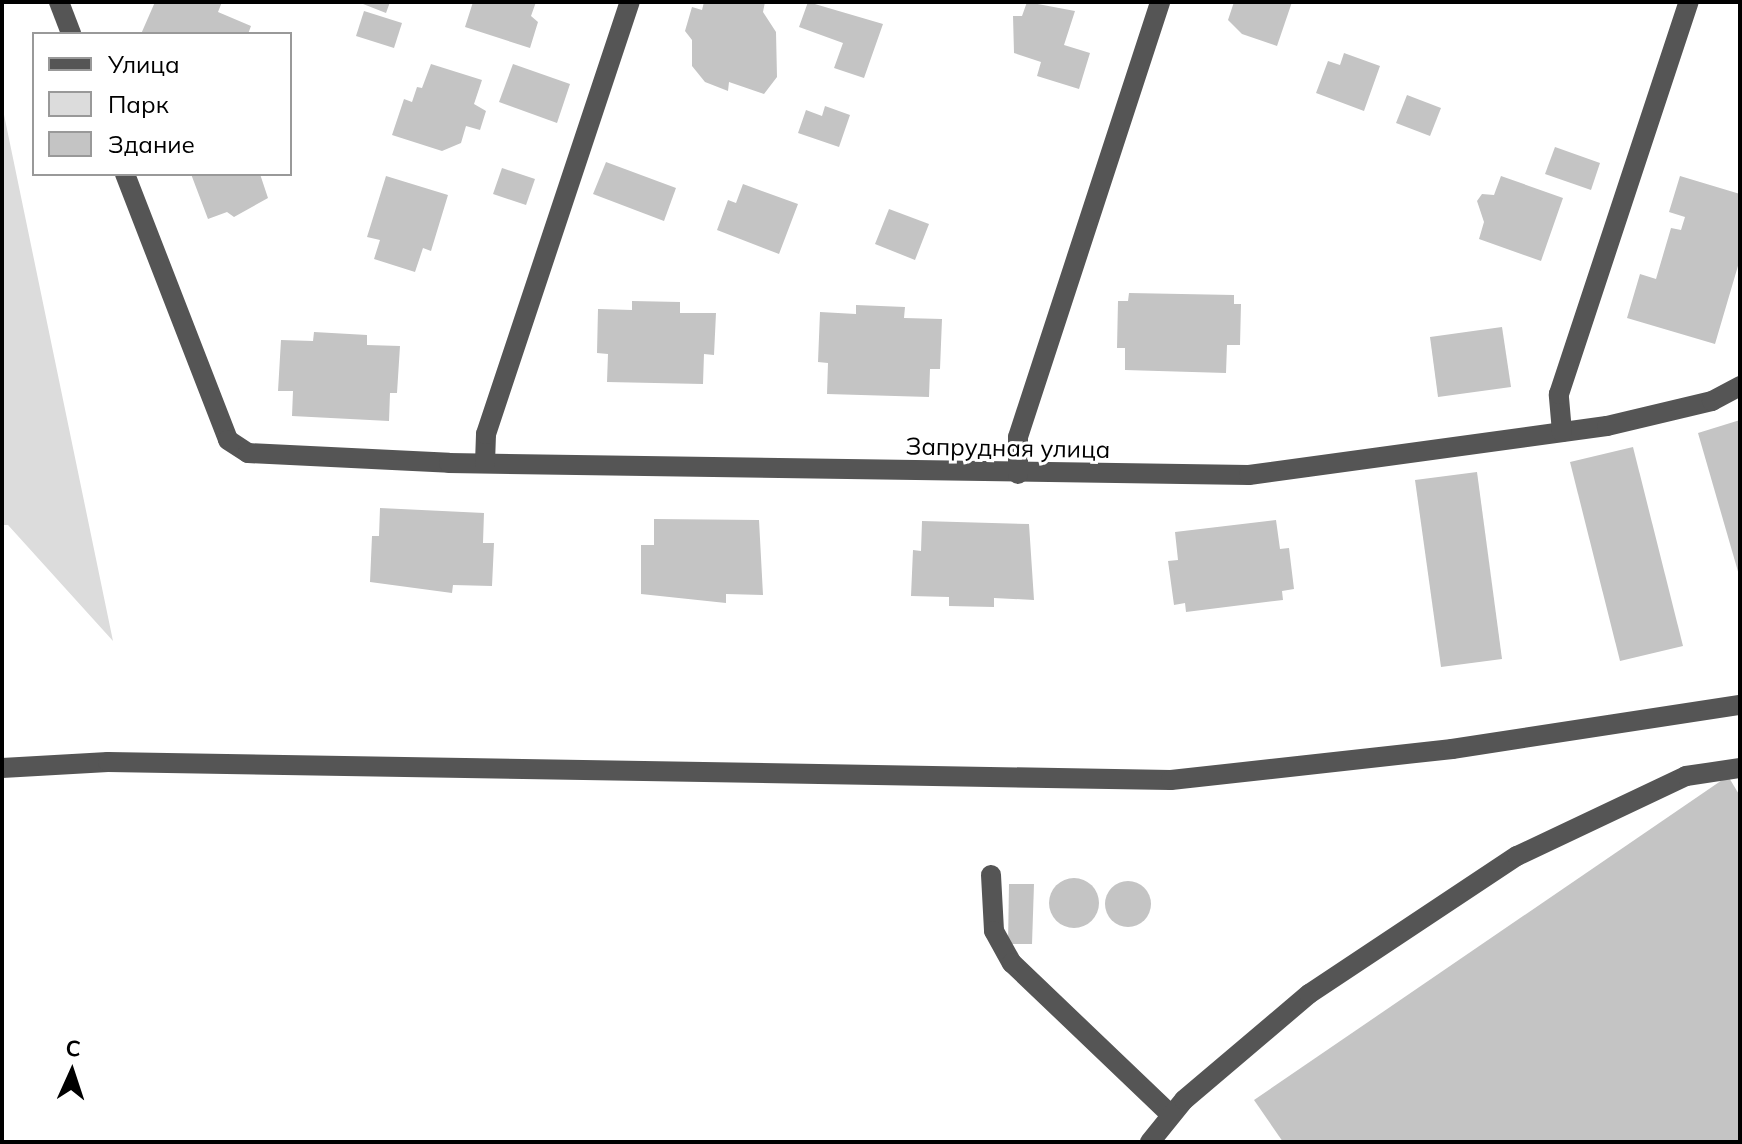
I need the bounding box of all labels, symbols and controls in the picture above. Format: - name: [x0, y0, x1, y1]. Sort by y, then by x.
- legend: [32, 32, 292, 176]
- text: Улица: [108, 49, 180, 79]
- text: Парк: [108, 89, 169, 119]
- text: Здание: [108, 129, 195, 159]
- street label: Запрудная улица: [905, 432, 1111, 464]
- north arrow: [32, 1032, 112, 1112]
- text: С: [65, 1034, 82, 1062]

